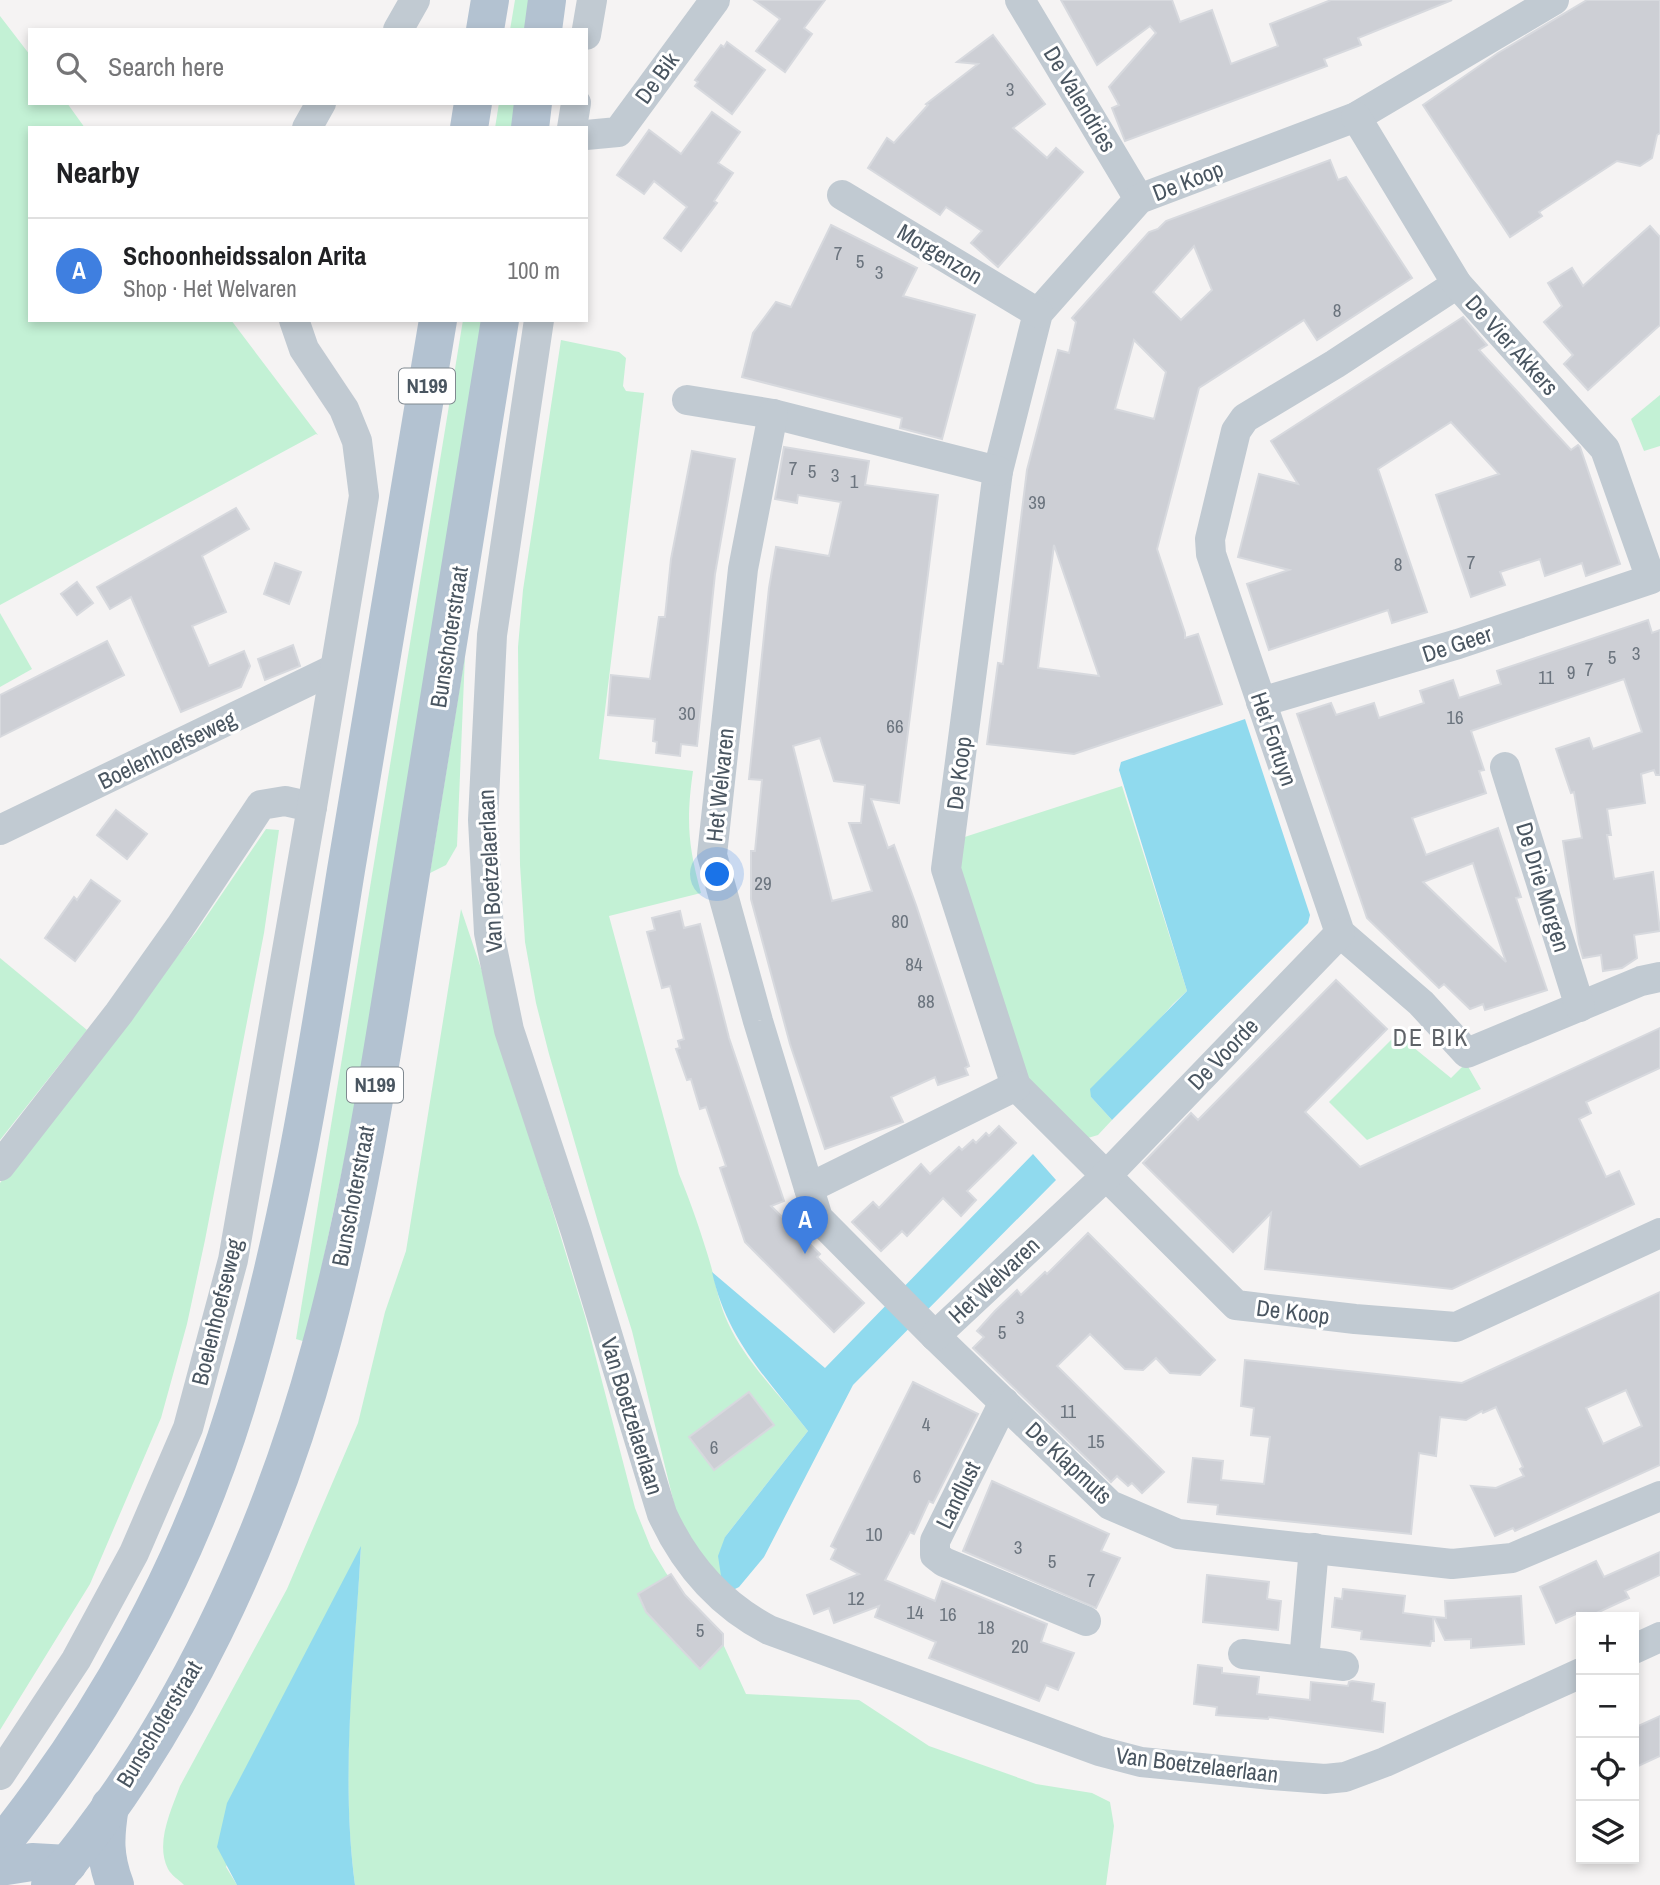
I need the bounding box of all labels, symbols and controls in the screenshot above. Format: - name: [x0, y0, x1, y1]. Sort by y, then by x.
- search box: [28, 28, 588, 105]
- street label: De Valendries: [1037, 40, 1124, 157]
- street label: De Bik: [627, 45, 686, 110]
- icon: search: [52, 48, 90, 86]
- text: Search here: [108, 49, 224, 84]
- house number: 3: [1006, 76, 1014, 102]
- text: Nearby: [56, 152, 139, 192]
- street label: De Koop: [1148, 153, 1228, 208]
- street label: Morgenzon: [892, 216, 989, 291]
- text: Schoonheidssalon Arita: [123, 238, 366, 273]
- house number: 7: [834, 240, 843, 266]
- house number: 5: [856, 248, 865, 274]
- text: A: [72, 255, 86, 286]
- text: 100 m: [508, 255, 560, 286]
- house number: 3: [875, 259, 883, 285]
- text: Shop · Het Welvaren: [123, 273, 297, 304]
- street label: De Vier Akkers: [1459, 288, 1566, 402]
- house number: 8: [1333, 297, 1341, 323]
- road number: N199: [399, 368, 455, 404]
- house number: 7: [789, 455, 798, 481]
- house number: 5: [808, 458, 817, 484]
- house number: 3: [831, 462, 839, 488]
- house number: 1: [850, 468, 859, 494]
- house number: 39: [1028, 489, 1046, 515]
- house number: 7: [1467, 549, 1476, 575]
- house number: 8: [1394, 551, 1402, 577]
- street label: Bunschoterstraat: [422, 564, 475, 710]
- street label: De Geer: [1418, 618, 1496, 669]
- house number: 3: [1632, 640, 1640, 666]
- house number: 5: [1608, 644, 1617, 670]
- house number: 7: [1585, 656, 1594, 682]
- house number: 9: [1567, 659, 1575, 685]
- house number: 11: [1538, 664, 1554, 690]
- street label: Het Fortuyn: [1244, 688, 1305, 790]
- house number: 30: [678, 700, 696, 726]
- street label: Boelenhoefseweg: [93, 703, 241, 796]
- house number: 16: [1446, 704, 1464, 730]
- house number: 66: [886, 713, 904, 739]
- street label: Het Welvaren: [698, 727, 741, 843]
- street label: De Koop: [939, 735, 978, 811]
- street label: Van Boetzelaerlaan: [470, 789, 509, 953]
- street label: De Drie Morgen: [1509, 818, 1578, 956]
- your location: [700, 857, 734, 891]
- house number: 29: [754, 870, 772, 896]
- house number: 80: [891, 908, 909, 934]
- house number: 84: [905, 951, 923, 977]
- house number: 88: [917, 988, 935, 1014]
- street label: De Voorde: [1181, 1011, 1265, 1096]
- district label: DE BIK: [1393, 1021, 1469, 1053]
- road number: N199: [347, 1068, 403, 1102]
- street label: Bunschoterstraat: [324, 1123, 381, 1269]
- pin: A: [782, 1196, 828, 1254]
- street label: Het Welvaren: [941, 1229, 1046, 1330]
- street label: Boelenhoefseweg: [183, 1235, 250, 1388]
- street label: De Koop: [1255, 1292, 1331, 1331]
- house number: 3: [1016, 1304, 1024, 1330]
- house number: 5: [998, 1319, 1007, 1345]
- street label: Van Boetzelaerlaan: [594, 1333, 671, 1498]
- house number: 11: [1060, 1398, 1076, 1424]
- house number: 4: [922, 1411, 931, 1437]
- street label: De Klapmuts: [1019, 1414, 1119, 1511]
- house number: 15: [1087, 1428, 1105, 1454]
- house number: 6: [710, 1434, 718, 1460]
- street label: Landlust: [928, 1456, 987, 1534]
- house number: 6: [913, 1463, 921, 1489]
- house number: 10: [865, 1521, 883, 1547]
- house number: 3: [1014, 1534, 1022, 1560]
- house number: 5: [1048, 1548, 1057, 1574]
- house number: 7: [1087, 1567, 1096, 1593]
- house number: 12: [847, 1585, 865, 1611]
- house number: 14: [906, 1599, 924, 1625]
- house number: 16: [939, 1601, 957, 1627]
- map controls: [1576, 1612, 1639, 1864]
- button: +: [1576, 1612, 1639, 1675]
- house number: 18: [977, 1614, 995, 1640]
- house number: 5: [696, 1617, 705, 1643]
- house number: 20: [1011, 1633, 1029, 1659]
- street label: Bunschoterstraat: [109, 1655, 209, 1793]
- button: −: [1576, 1675, 1639, 1738]
- button: locate: [1576, 1738, 1639, 1801]
- street label: Van Boetzelaerlaan: [1114, 1739, 1280, 1790]
- button: layers: [1576, 1801, 1639, 1864]

